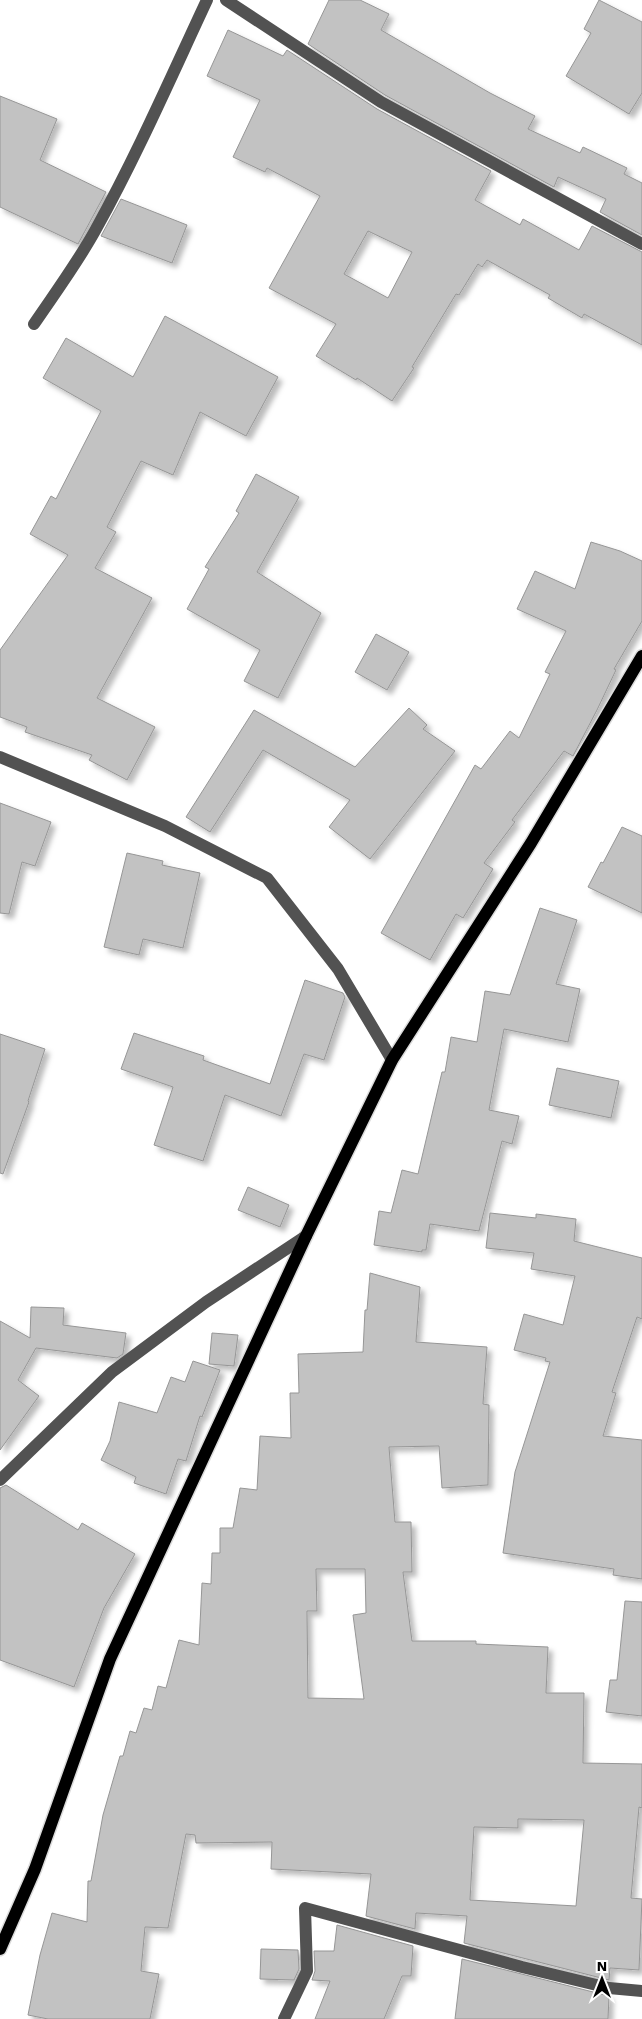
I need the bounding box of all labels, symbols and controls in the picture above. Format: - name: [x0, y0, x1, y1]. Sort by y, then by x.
- north arrow: [577, 1954, 627, 2004]
- text: N: [597, 1958, 607, 1974]

